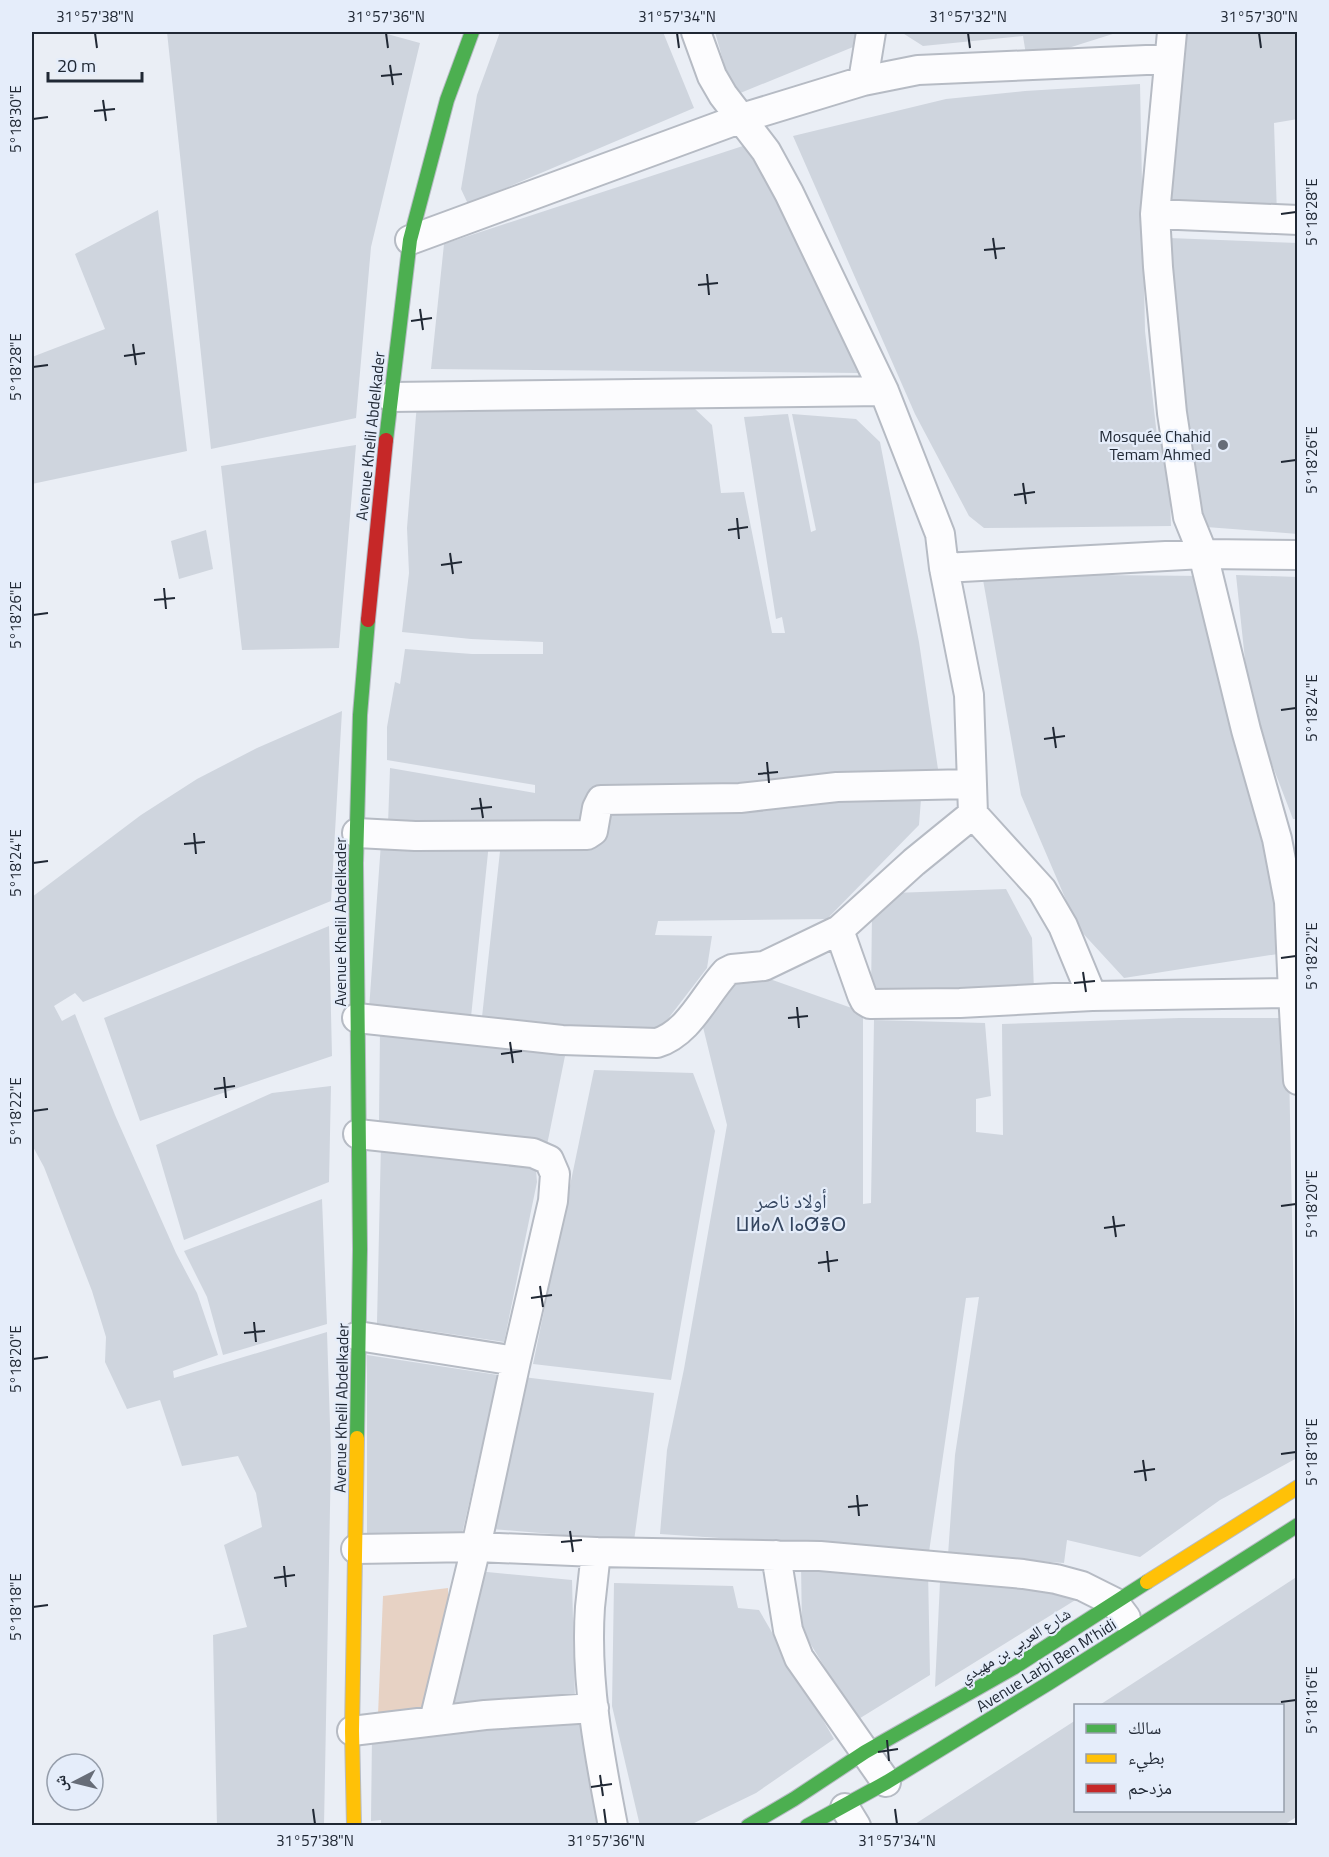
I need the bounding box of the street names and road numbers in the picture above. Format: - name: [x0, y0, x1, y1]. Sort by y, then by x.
- street label: Avenue Khelil Abdelkader: [349, 350, 391, 522]
- street label: Avenue Khelil Abdelkader: [328, 837, 352, 1007]
- street label: Avenue Khelil Abdelkader: [328, 1323, 354, 1493]
- street label: شارع العربي بن مهيدي: [955, 1601, 1076, 1690]
- street label: Avenue Larbi Ben M'hidi: [971, 1612, 1121, 1718]

